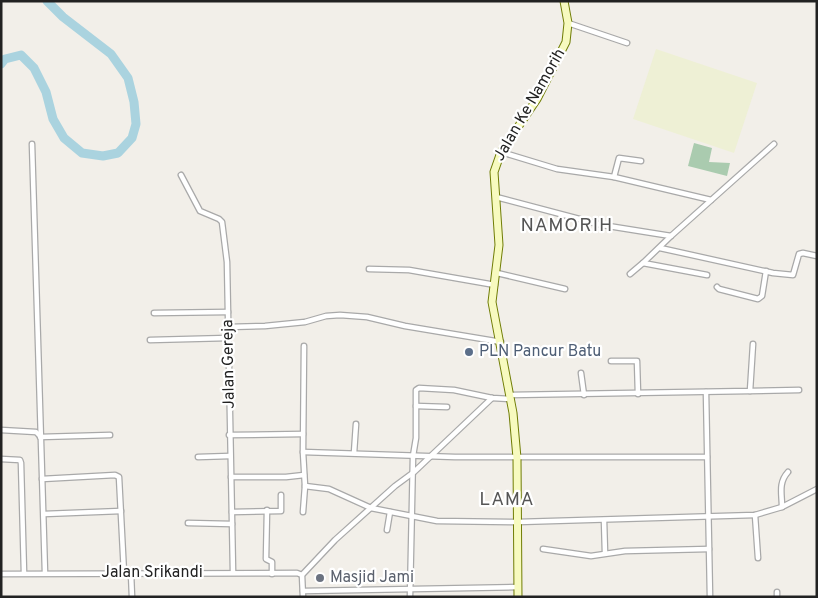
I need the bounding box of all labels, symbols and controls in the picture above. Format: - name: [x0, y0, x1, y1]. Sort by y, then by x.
- street label: Jalan Ke Namorih: [490, 45, 570, 165]
- district label: NAMORIH: [521, 214, 613, 238]
- street label: Jalan Gereja: [218, 319, 240, 409]
- place label: PLN Pancur Batu: [479, 342, 601, 362]
- marker: PLN Pancur Batu: [463, 346, 475, 358]
- district label: LAMA: [479, 488, 535, 512]
- street label: Jalan Srikandi: [101, 563, 203, 583]
- place label: Masjid Jami: [330, 568, 414, 588]
- marker: Masjid Jami: [314, 572, 326, 584]

